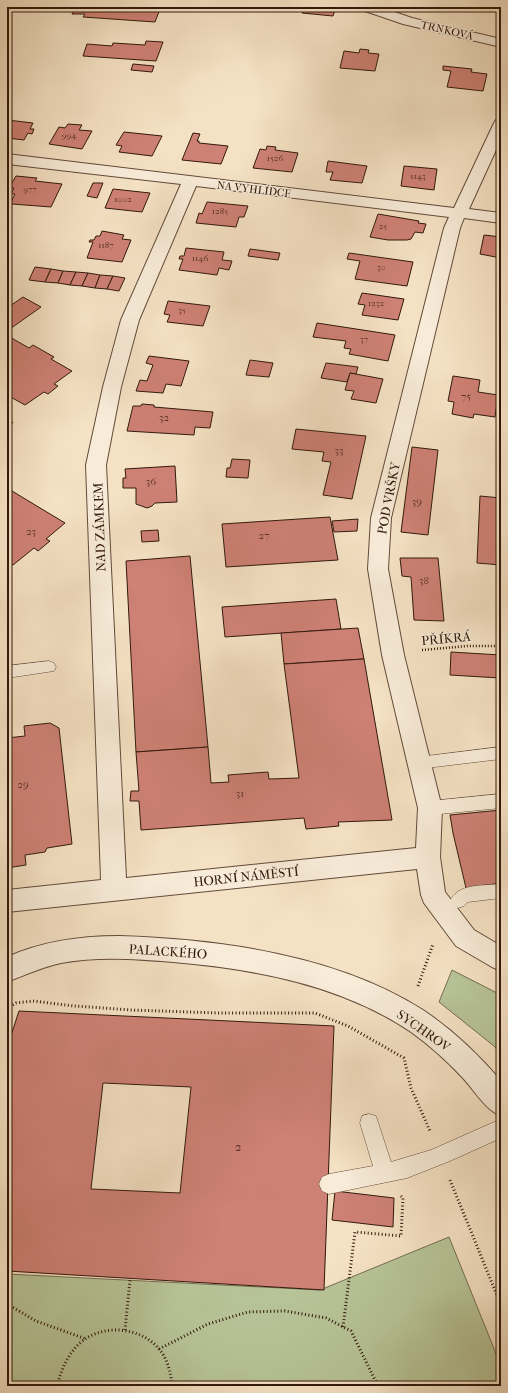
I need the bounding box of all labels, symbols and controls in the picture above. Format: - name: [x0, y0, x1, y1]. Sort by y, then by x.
- street label: TRNKOVÁ: [419, 18, 475, 43]
- house number: 994: [62, 130, 77, 140]
- house number: 1526: [267, 153, 283, 163]
- house number: 1143: [410, 171, 426, 181]
- street label: NA VYHLÍDCE: [216, 178, 292, 201]
- house number: 977: [23, 184, 37, 194]
- house number: 1002: [114, 194, 132, 204]
- house number: 1285: [212, 206, 228, 216]
- house number: 25: [379, 221, 387, 231]
- house number: 1187: [98, 240, 114, 250]
- house number: 1146: [192, 253, 208, 263]
- house number: 30: [377, 262, 385, 272]
- house number: 1232: [368, 298, 384, 308]
- house number: 35: [178, 305, 186, 315]
- house number: 37: [360, 334, 369, 344]
- house number: 75: [461, 390, 471, 403]
- house number: 32: [159, 411, 169, 424]
- house number: 33: [334, 444, 344, 457]
- street label: POD VRŠKY: [374, 460, 403, 536]
- house number: 36: [146, 475, 156, 488]
- street label: NAD ZÁMKEM: [90, 482, 109, 572]
- house number: 39: [412, 495, 422, 508]
- house number: 23: [26, 525, 36, 538]
- house number: 27: [259, 529, 269, 542]
- house number: 38: [419, 574, 429, 587]
- street label: PŘÍKRÁ: [421, 629, 472, 648]
- house number: 29: [17, 778, 29, 791]
- house number: 31: [236, 787, 244, 800]
- street label: HORNÍ NÁMĚSTÍ: [193, 863, 300, 889]
- street label: PALACKÉHO: [128, 941, 208, 962]
- street label: SYCHROV: [394, 1007, 454, 1055]
- house number: 2: [235, 1139, 242, 1154]

